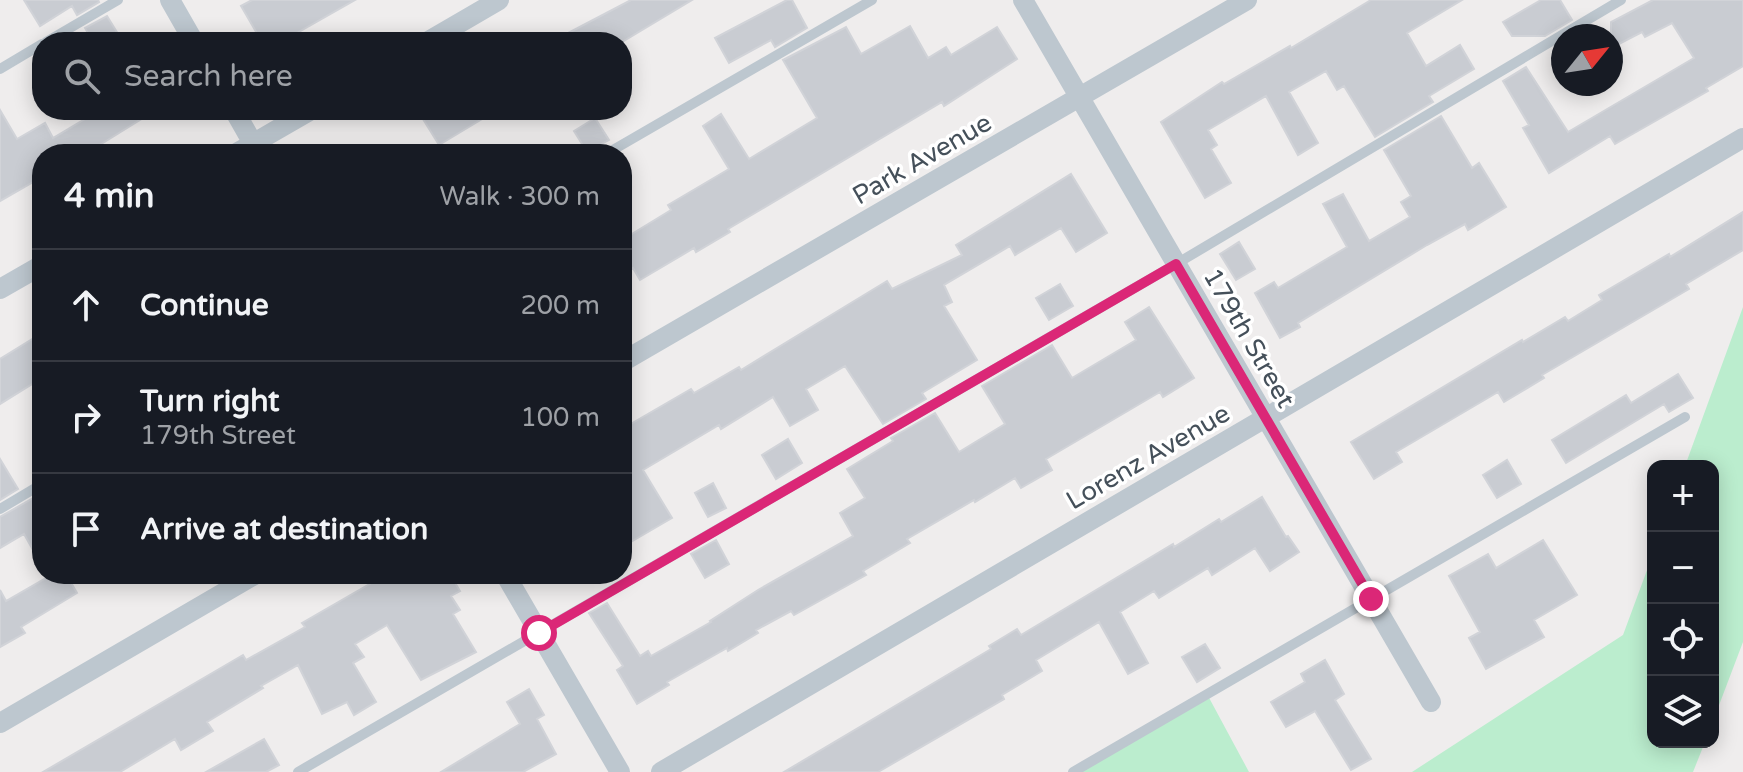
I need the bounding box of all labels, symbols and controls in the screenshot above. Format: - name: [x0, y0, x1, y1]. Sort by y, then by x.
- north arrow: [1551, 24, 1623, 96]
- search box: [32, 32, 632, 120]
- icon: search: [60, 54, 104, 98]
- text: Search here: [124, 58, 293, 95]
- street label: Park Avenue: [847, 107, 997, 211]
- text: 4 min: [64, 176, 155, 217]
- text: Walk · 300 m: [440, 181, 600, 212]
- street label: 179th Street: [1197, 263, 1301, 413]
- icon: ahead: [64, 283, 108, 327]
- text: Continue: [140, 287, 269, 324]
- text: 200 m: [520, 290, 600, 321]
- text: Turn right: [140, 383, 280, 420]
- icon: right: [64, 395, 108, 439]
- street label: Lorenz Avenue: [1061, 398, 1235, 516]
- text: 100 m: [520, 402, 600, 433]
- text: 179th Street: [140, 420, 296, 451]
- map controls: [1647, 460, 1719, 748]
- button: +: [1647, 460, 1719, 532]
- icon: arrive: [64, 507, 108, 551]
- text: Arrive at destination: [140, 511, 428, 548]
- button: −: [1647, 532, 1719, 604]
- route end: [1353, 581, 1389, 617]
- button: locate: [1647, 604, 1719, 676]
- route start: [521, 615, 557, 651]
- button: layers: [1647, 676, 1719, 748]

